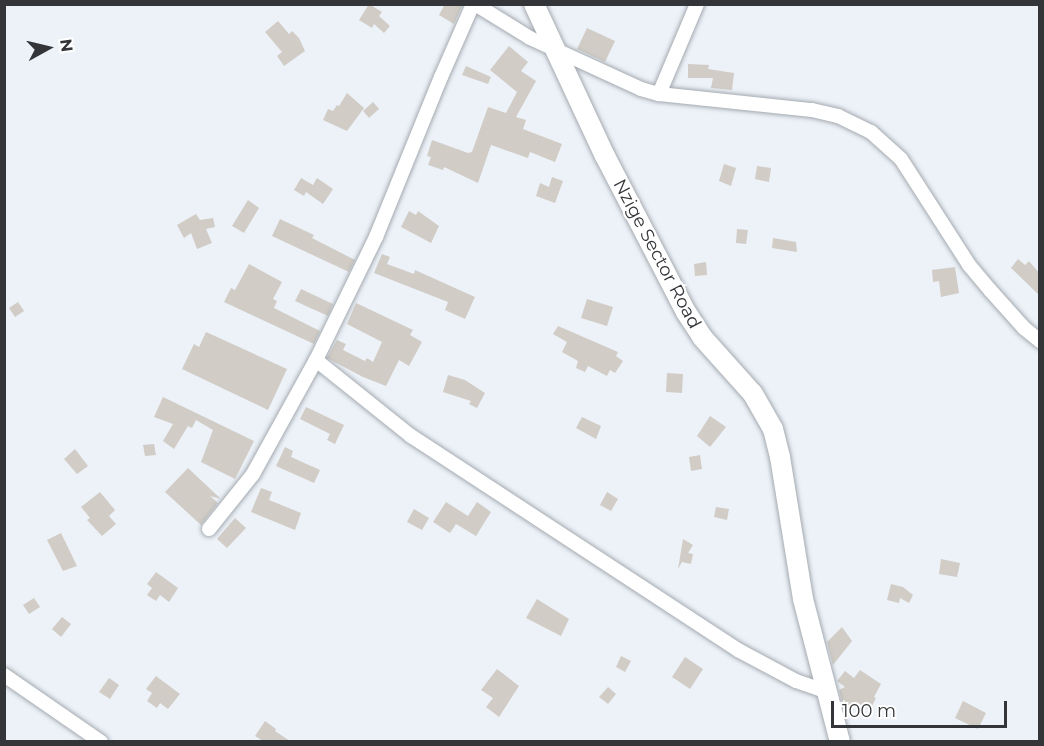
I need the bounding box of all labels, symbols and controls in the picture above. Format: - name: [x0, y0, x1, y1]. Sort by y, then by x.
- north arrow: [18, 18, 78, 78]
- text: N: [56, 38, 77, 53]
- street label: Nzige Sector Road: [608, 176, 706, 332]
- scale bar: [834, 689, 1010, 727]
- text: 100 m: [842, 700, 896, 722]

